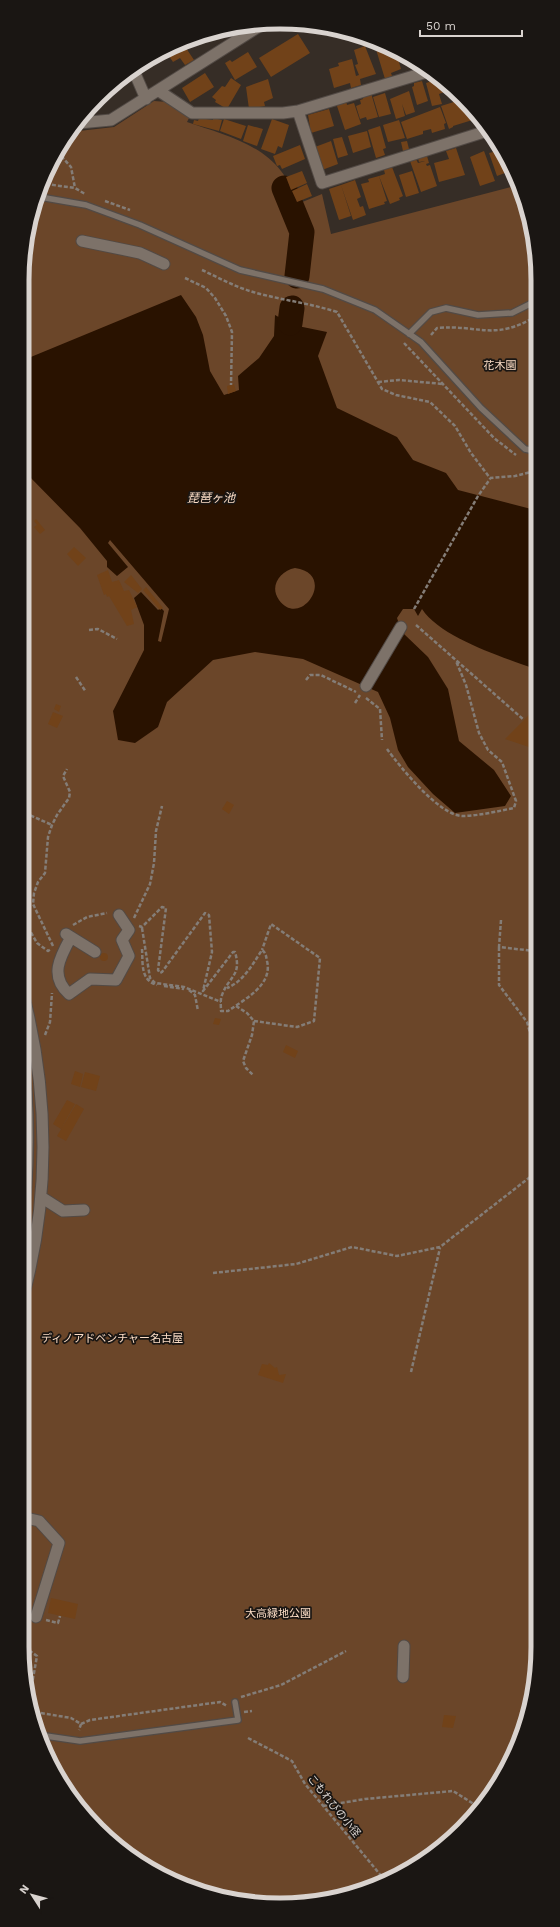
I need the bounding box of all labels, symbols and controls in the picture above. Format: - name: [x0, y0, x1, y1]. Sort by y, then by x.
- scale bar: [420, 12, 522, 38]
- text: 50 m: [426, 19, 456, 33]
- park label: 花木園: [484, 359, 517, 372]
- water label: 琵琶ヶ池: [187, 491, 236, 505]
- park label: ディノアドベンチャー名古屋: [41, 1332, 183, 1345]
- park label: 大高緑地公園: [245, 1607, 311, 1620]
- street label: こもれびの小径: [305, 1772, 363, 1840]
- north arrow: [12, 1875, 52, 1915]
- text: N: [17, 1882, 32, 1897]

